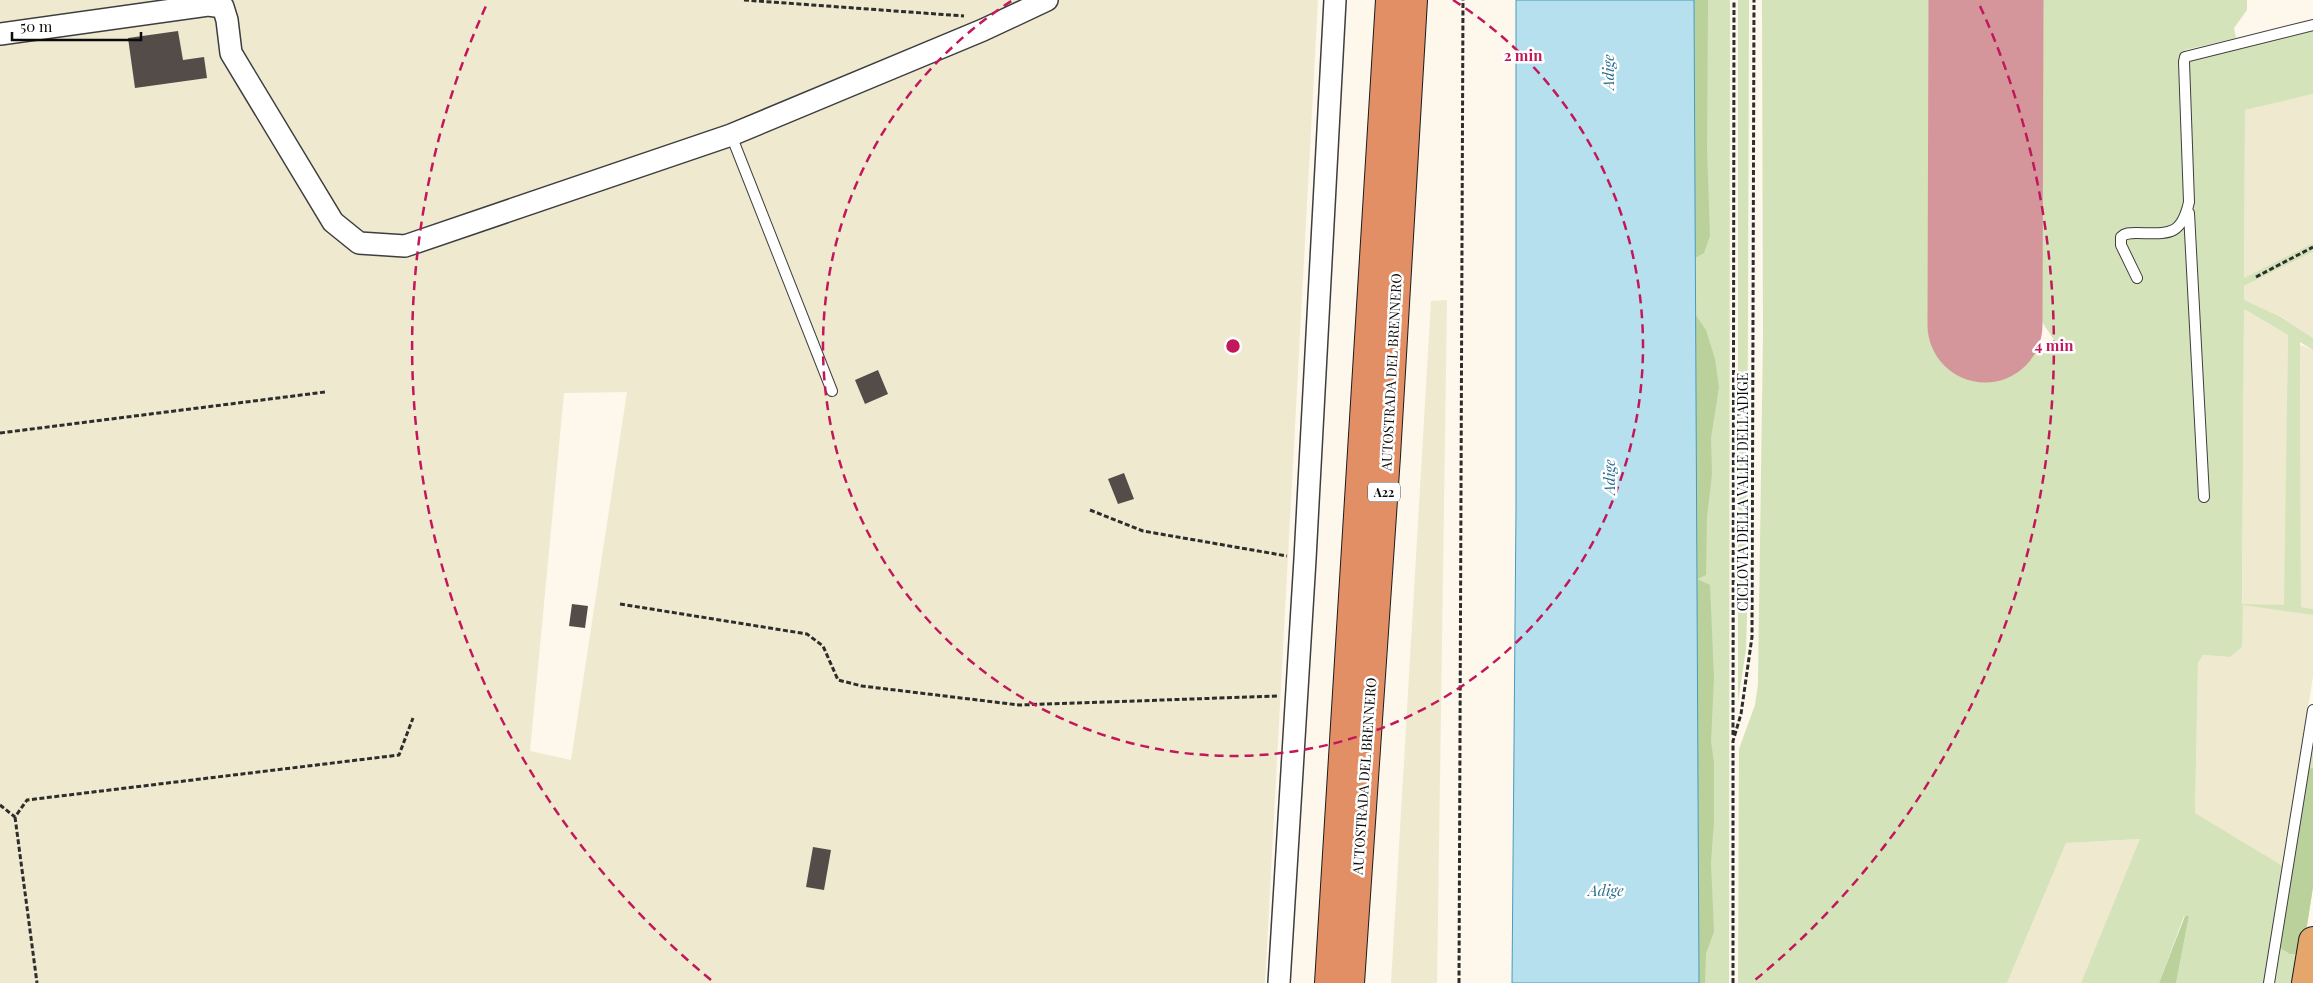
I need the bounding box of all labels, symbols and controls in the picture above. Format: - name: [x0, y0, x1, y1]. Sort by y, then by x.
- scale bar: [12, 10, 141, 42]
- text: 50 m: [20, 16, 53, 36]
- text: 2 min: [1504, 45, 1543, 65]
- water label: Adige: [1598, 54, 1618, 92]
- street label: AUTOSTRADA DEL BRENNERO: [1376, 273, 1406, 472]
- text: 4 min: [2035, 335, 2074, 355]
- centre of rings: [1224, 337, 1242, 355]
- street label: CICLOVIA DELLA VALLE DELL'ADIGE: [1733, 373, 1752, 611]
- water label: Adige: [1599, 459, 1619, 497]
- road number: A22: [1368, 482, 1400, 502]
- street label: AUTOSTRADA DEL BRENNERO: [1348, 677, 1380, 876]
- water label: Adige: [1586, 880, 1624, 900]

